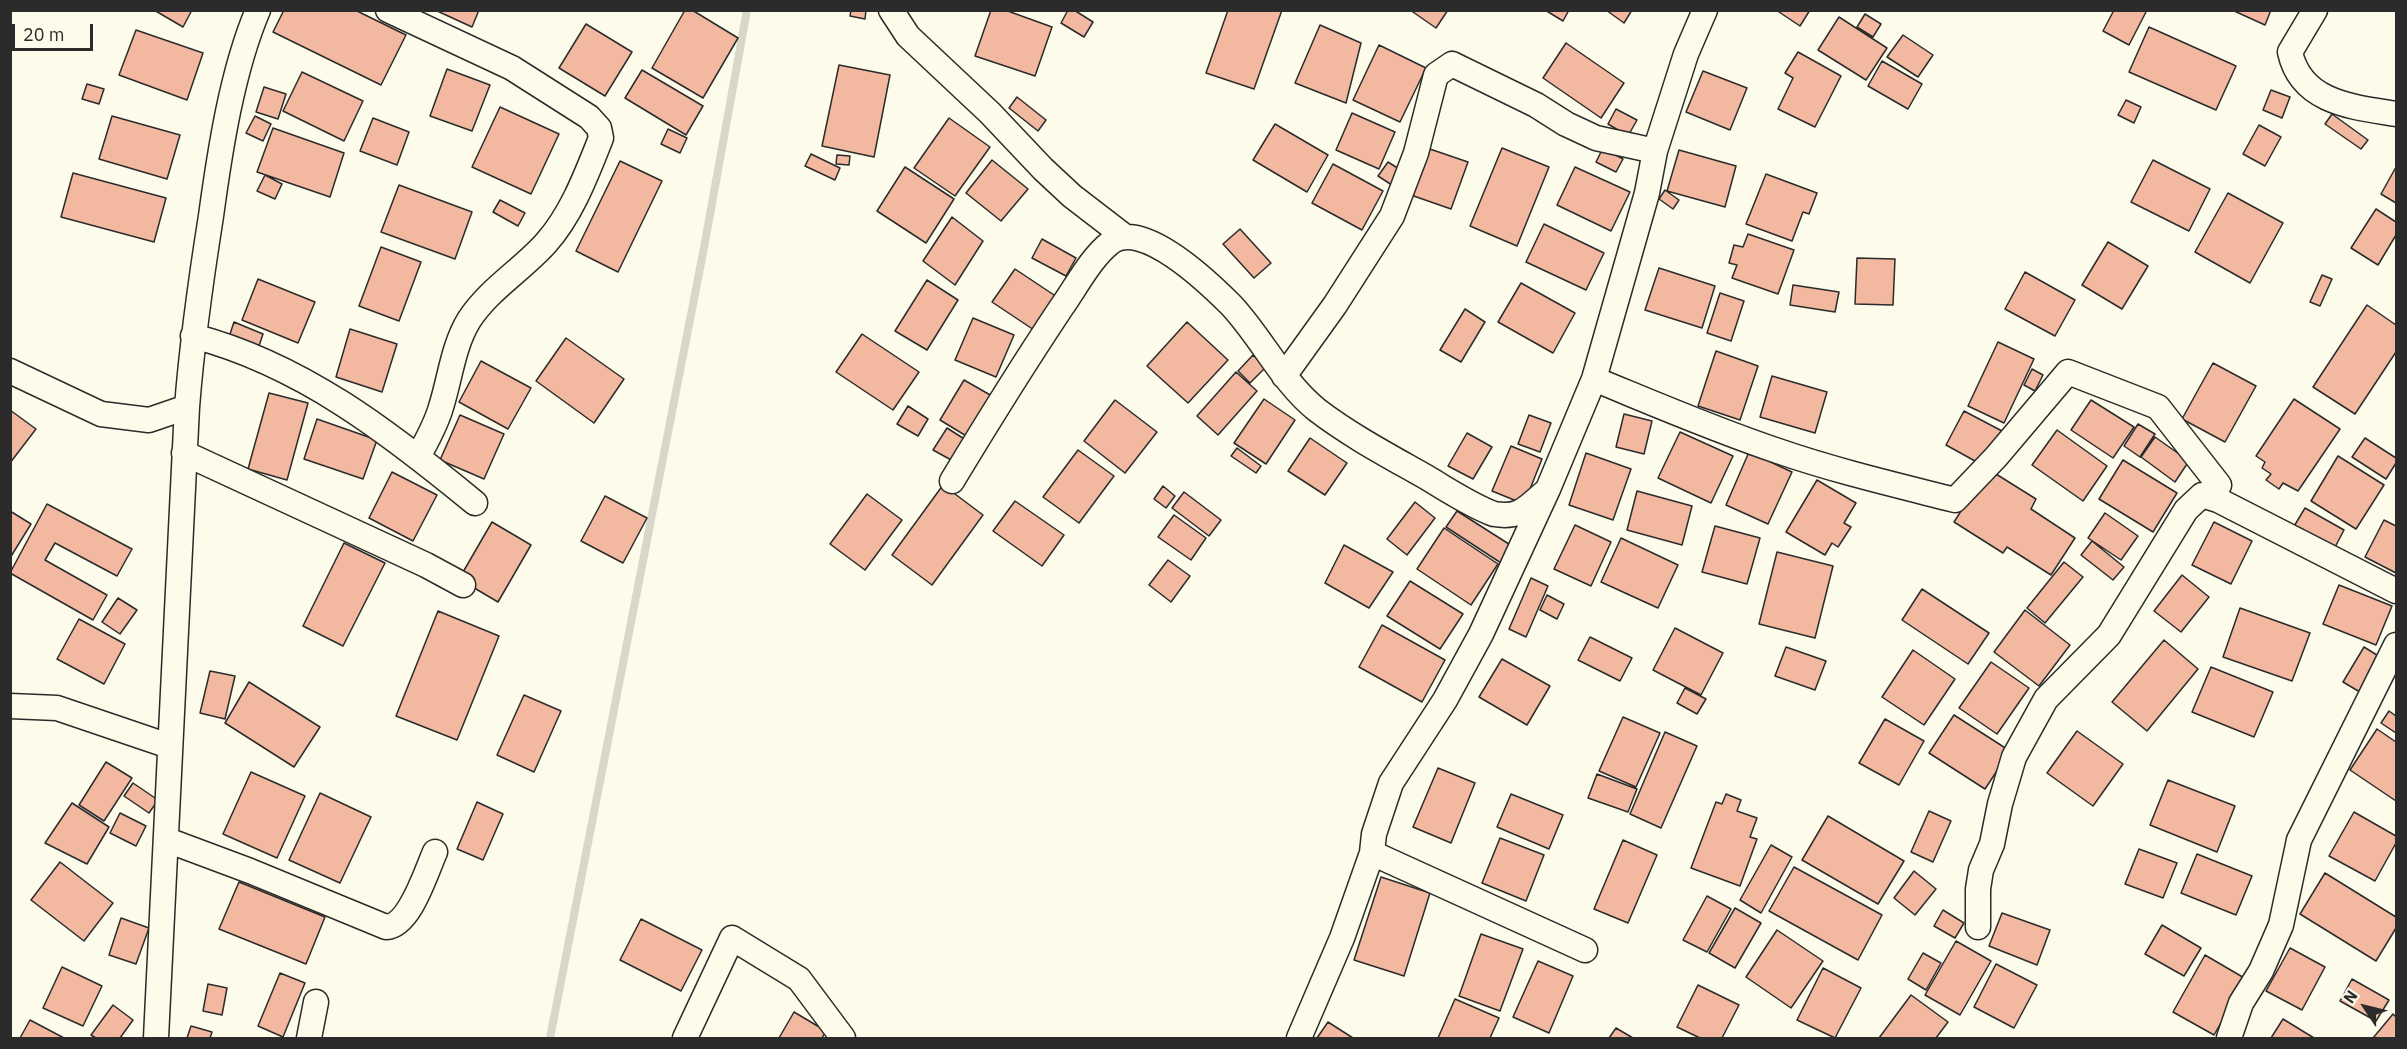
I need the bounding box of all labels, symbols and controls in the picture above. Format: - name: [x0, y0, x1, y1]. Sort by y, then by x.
- scale bar: [15, 12, 96, 50]
- text: 20 m: [23, 23, 65, 46]
- north arrow: [2335, 977, 2395, 1037]
- text: N: [2339, 986, 2362, 1007]

